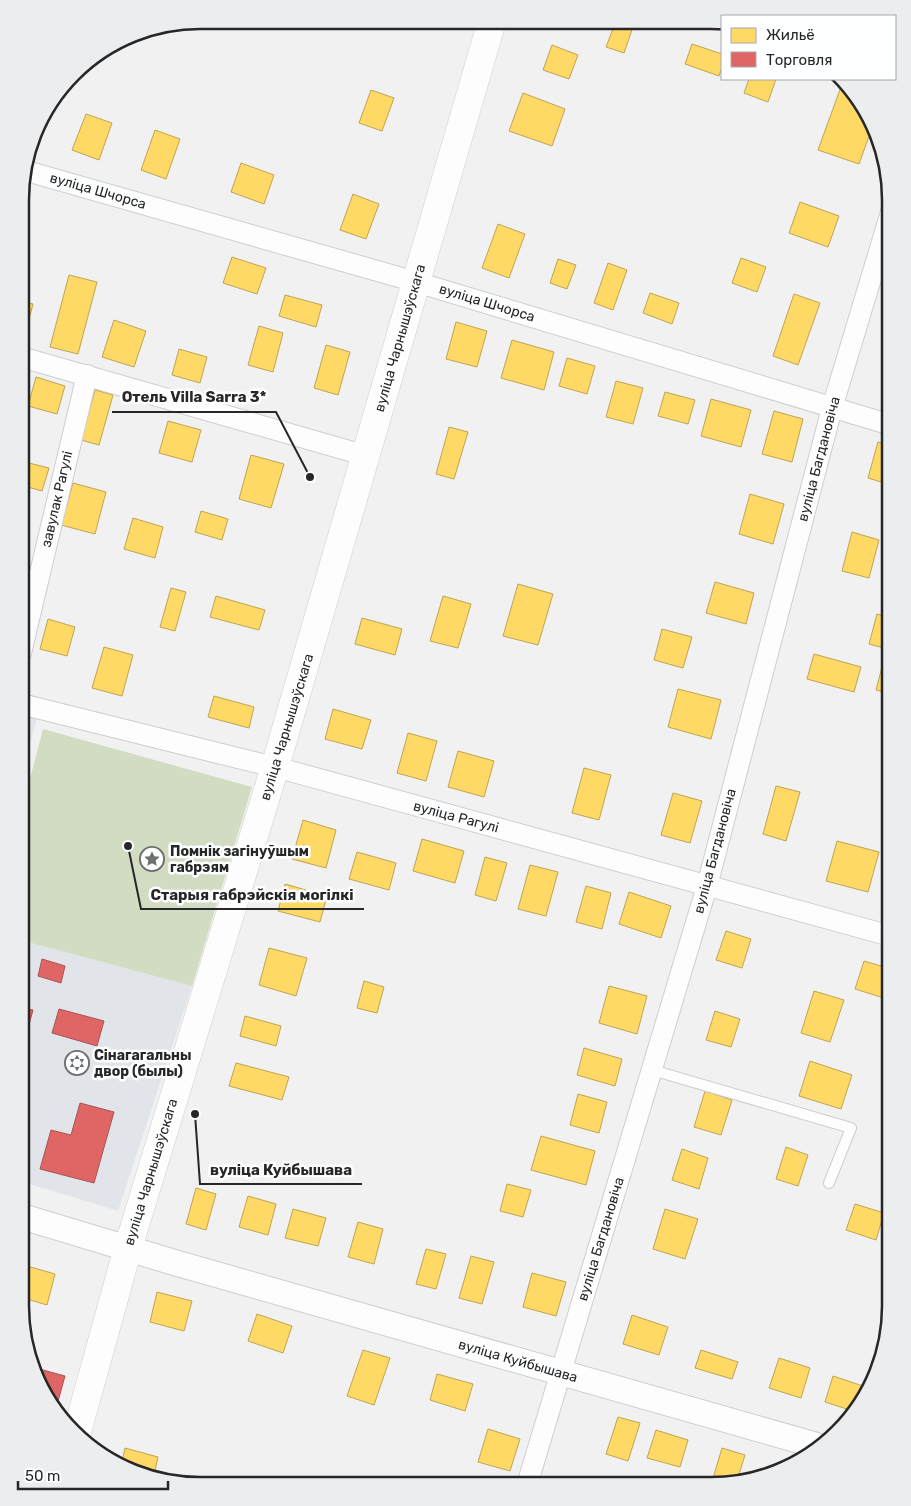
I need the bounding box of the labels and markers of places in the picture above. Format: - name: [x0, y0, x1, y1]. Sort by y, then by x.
- callout: Отель Villa Sarra 3*: [112, 382, 276, 412]
- place label: Помнік загінуўшым габрэям: [170, 843, 309, 876]
- place icon: Помнік загінуўшым габрэям: [139, 846, 165, 872]
- callout: Старыя габрэйскія могілкі: [141, 879, 364, 909]
- place label: Сінагагальны двор (былы): [94, 1047, 191, 1080]
- synagogue icon: Сінагагальны двор (былы): [64, 1050, 90, 1076]
- callout: вуліца Куйбышава: [200, 1154, 362, 1184]

